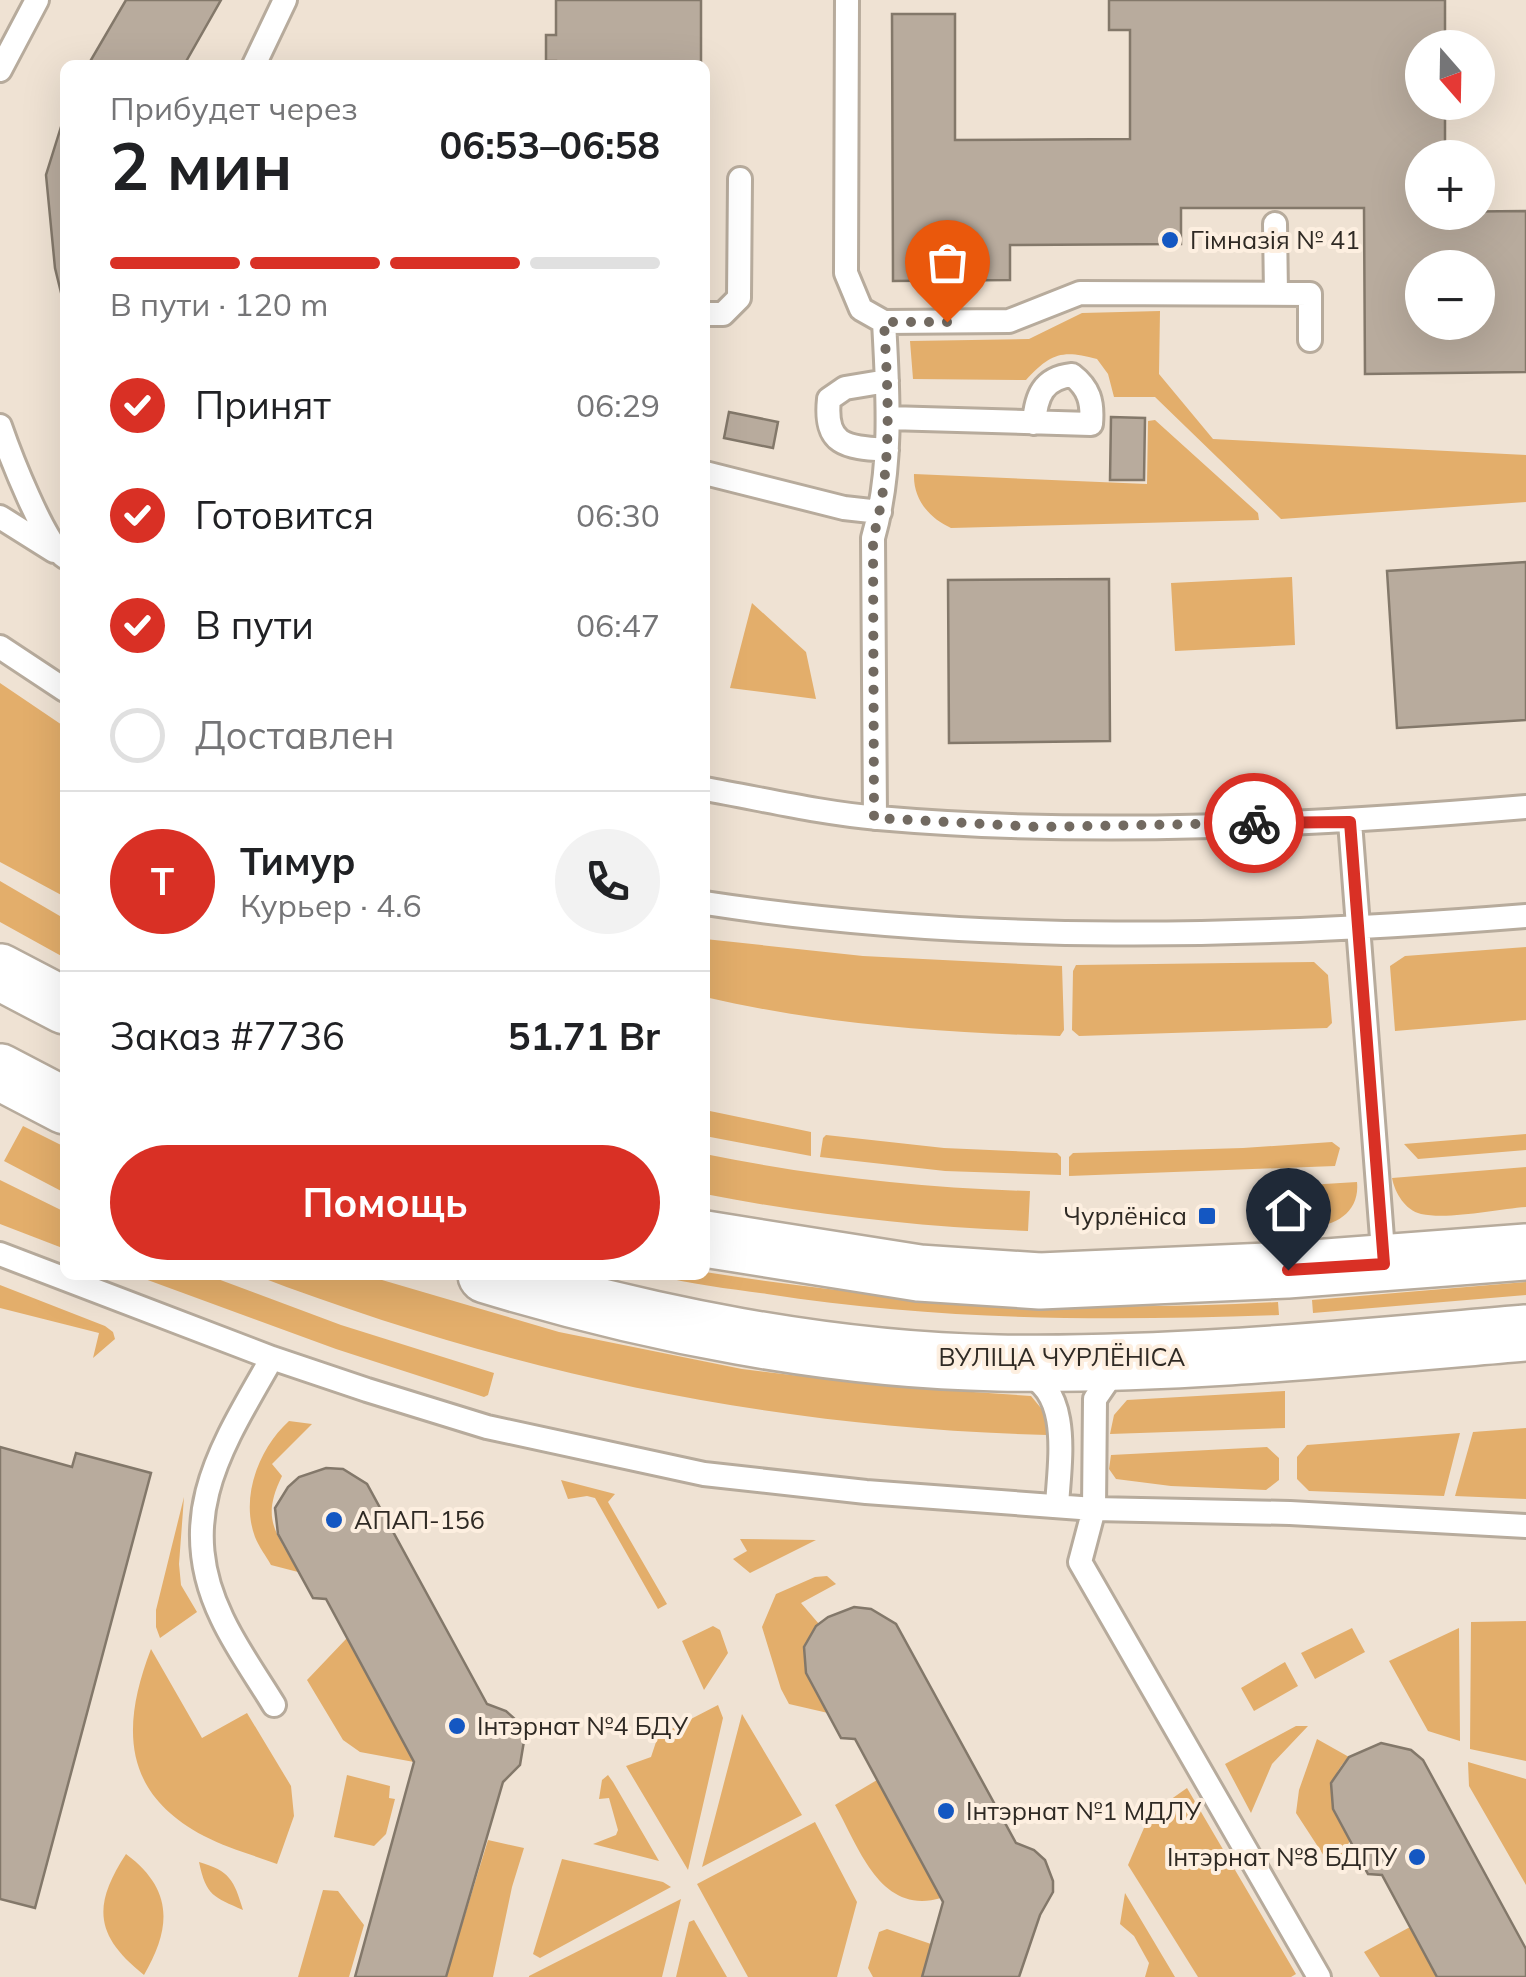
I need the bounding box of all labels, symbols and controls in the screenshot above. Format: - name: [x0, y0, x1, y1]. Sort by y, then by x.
- north arrow: [1405, 30, 1495, 120]
- map controls: [1405, 30, 1495, 340]
- text: Прибудет через: [110, 88, 358, 128]
- text: 06:53–06:58: [440, 121, 660, 169]
- text: 2 мин: [110, 125, 292, 206]
- button: +: [1405, 140, 1495, 230]
- pin: [905, 220, 990, 323]
- place label: Гімназія № 41: [1190, 224, 1360, 255]
- marker: Гімназія № 41: [1159, 229, 1181, 251]
- icon: bag: [920, 235, 975, 290]
- button: −: [1405, 250, 1495, 340]
- text: В пути · 120 m: [110, 284, 328, 324]
- icon: check: [110, 378, 165, 433]
- text: Принят: [195, 381, 331, 429]
- text: 06:29: [576, 385, 660, 425]
- icon: check: [110, 488, 165, 543]
- text: Готовится: [195, 491, 374, 539]
- text: 06:30: [576, 495, 660, 535]
- icon: check: [110, 598, 165, 653]
- text: В пути: [195, 601, 314, 649]
- text: 06:47: [576, 605, 660, 645]
- text: Доставлен: [195, 711, 395, 759]
- courier: [1204, 773, 1304, 873]
- icon: bike: [1227, 796, 1282, 851]
- button: phone: [555, 829, 660, 934]
- text: Тимур: [240, 837, 356, 885]
- text: Т: [151, 857, 174, 905]
- text: Курьер · 4.6: [240, 885, 422, 925]
- text: Заказ #7736: [110, 1012, 345, 1060]
- text: 51.71 Br: [508, 1012, 660, 1060]
- button: Помощь: [110, 1145, 660, 1260]
- pin: [1246, 1168, 1331, 1271]
- icon: home: [1261, 1183, 1316, 1238]
- place label: Чурлёніса: [1064, 1200, 1187, 1231]
- marker: Чурлёніса: [1196, 1205, 1218, 1227]
- street label: ВУЛІЦА ЧУРЛЁНІСА: [939, 1341, 1185, 1372]
- place label: АПАП-156: [354, 1504, 485, 1535]
- marker: АПАП-156: [323, 1509, 345, 1531]
- place label: Інтэрнат №4 БДУ: [477, 1710, 688, 1741]
- marker: Інтэрнат №4 БДУ: [446, 1715, 468, 1737]
- place label: Інтэрнат №1 МДЛУ: [966, 1795, 1201, 1826]
- marker: Інтэрнат №1 МДЛУ: [935, 1800, 957, 1822]
- place label: Інтэрнат №8 БДПУ: [1167, 1841, 1397, 1872]
- marker: Інтэрнат №8 БДПУ: [1406, 1846, 1428, 1868]

